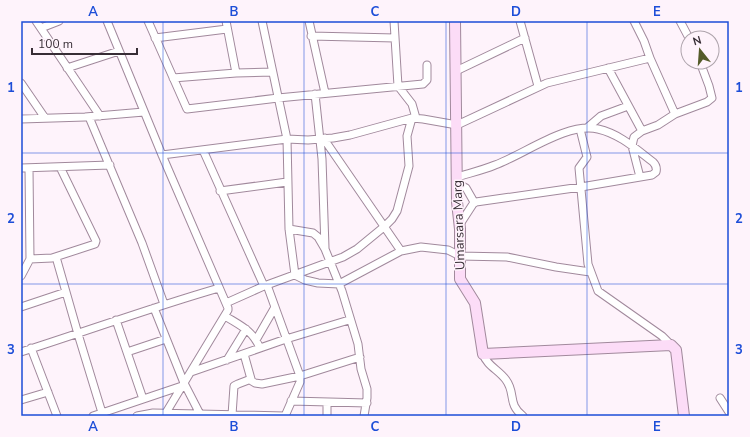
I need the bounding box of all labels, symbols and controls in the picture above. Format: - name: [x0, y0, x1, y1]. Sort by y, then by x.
- text: A: [88, 3, 98, 21]
- text: B: [230, 3, 239, 21]
- text: C: [371, 3, 380, 21]
- text: D: [511, 3, 521, 21]
- text: E: [653, 3, 661, 21]
- scale bar: [32, 30, 137, 56]
- north arrow: [680, 30, 720, 70]
- text: N: [691, 33, 703, 49]
- text: 100 m: [38, 36, 73, 52]
- text: 1: [7, 79, 15, 97]
- text: 1: [735, 79, 743, 97]
- street label: Umarsara Marg: [448, 180, 470, 270]
- text: 2: [7, 210, 15, 228]
- text: 2: [735, 210, 743, 228]
- text: 3: [7, 341, 15, 359]
- text: 3: [735, 341, 743, 359]
- text: A: [88, 418, 98, 436]
- text: B: [230, 418, 239, 436]
- text: C: [371, 418, 380, 436]
- text: D: [511, 418, 521, 436]
- text: E: [653, 418, 661, 436]

